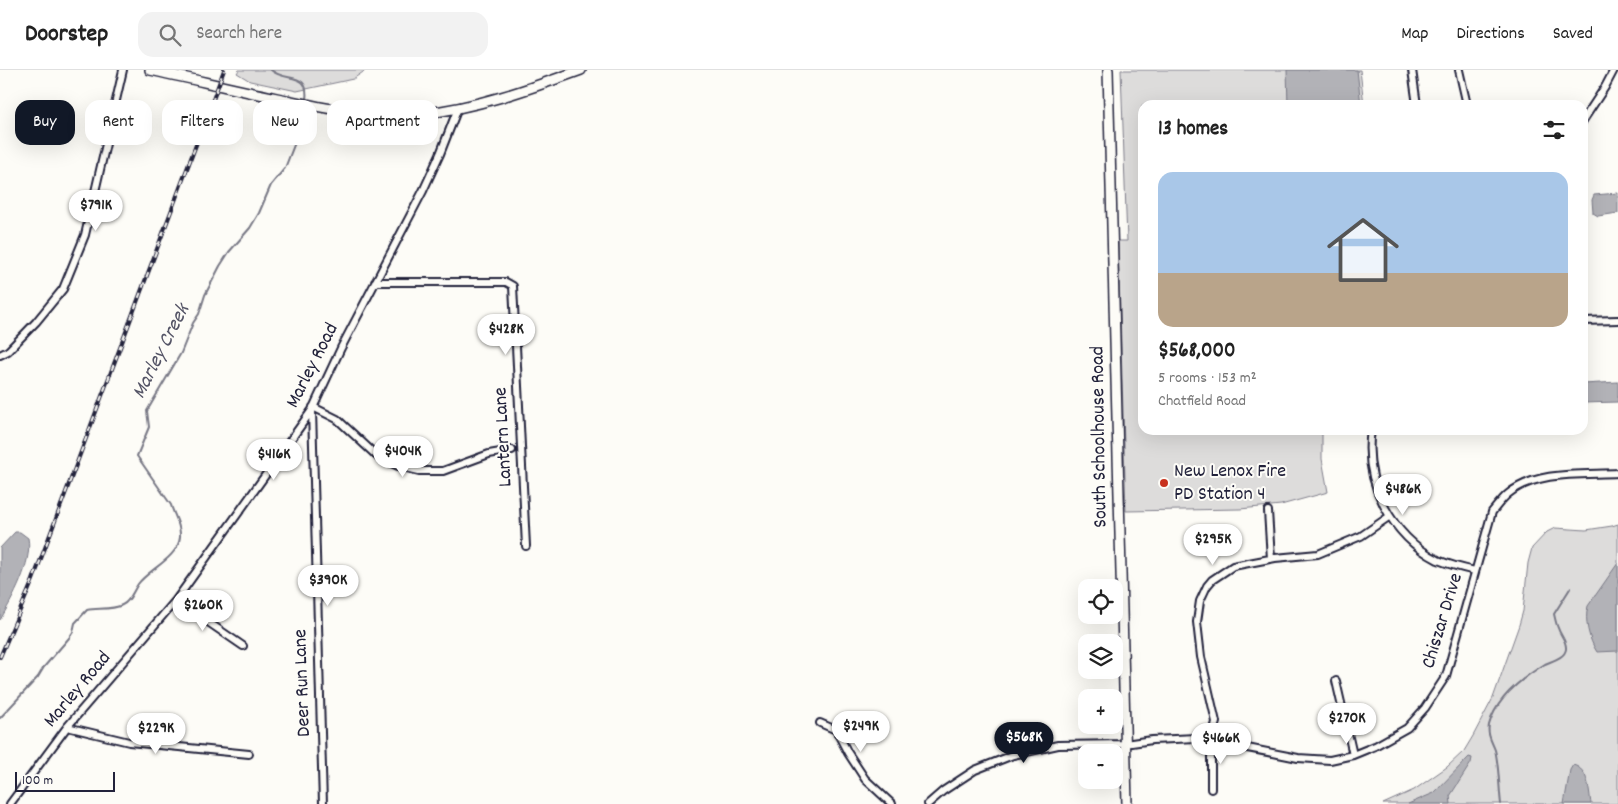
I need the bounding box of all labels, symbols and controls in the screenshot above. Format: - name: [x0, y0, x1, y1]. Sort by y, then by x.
- search box: [138, 12, 488, 57]
- text: Doorstep: [25, 18, 108, 52]
- icon: search: [156, 21, 184, 49]
- text: Search here: [196, 21, 282, 48]
- text: Map: [1401, 22, 1428, 47]
- text: Directions: [1456, 22, 1525, 47]
- text: Saved: [1553, 22, 1593, 47]
- chip: Buy: [15, 100, 75, 145]
- chip: Rent: [85, 100, 152, 145]
- chip: Filters: [162, 100, 243, 145]
- chip: New: [253, 100, 317, 145]
- chip: Apartment: [327, 100, 438, 145]
- text: 13 homes: [1158, 115, 1228, 145]
- icon: filters: [1540, 116, 1568, 144]
- pin: $791K: [61, 190, 131, 232]
- text: $791K: [80, 194, 112, 217]
- icon: home: [1318, 205, 1408, 295]
- water label: Marley Creek: [125, 297, 200, 405]
- pin: $428K: [471, 314, 541, 356]
- text: $428K: [488, 318, 524, 341]
- street label: Marley Road: [280, 319, 346, 413]
- text: $568,000: [1158, 337, 1235, 367]
- street label: South Schoolhouse Road: [1084, 346, 1116, 528]
- text: 5 rooms · 153 m²: [1158, 367, 1256, 390]
- street label: Lantern Lane: [487, 386, 521, 488]
- text: Chatfield Road: [1158, 390, 1246, 413]
- pin: $404K: [368, 436, 438, 478]
- pin: $416K: [239, 438, 309, 481]
- text: $404K: [384, 440, 422, 463]
- text: $416K: [257, 443, 291, 466]
- place label: New Lenox Fire PD Station 4: [1174, 458, 1286, 509]
- pin: $486K: [1368, 474, 1438, 516]
- marker: New Lenox Fire PD Station 4: [1158, 477, 1170, 489]
- text: $486K: [1385, 478, 1421, 501]
- pin: $295K: [1178, 524, 1248, 566]
- text: $295K: [1194, 528, 1232, 551]
- pin: $390K: [293, 564, 363, 607]
- text: $390K: [309, 569, 347, 592]
- street label: Chiszar Drive: [1415, 570, 1471, 672]
- map controls: [1078, 579, 1123, 789]
- button: locate: [1078, 579, 1123, 624]
- pin: $260K: [168, 590, 238, 632]
- text: $260K: [183, 594, 223, 617]
- street label: Deer Run Lane: [287, 628, 319, 737]
- button: layers: [1078, 634, 1123, 679]
- street label: Marley Road: [38, 646, 118, 734]
- button: +: [1078, 689, 1123, 734]
- pin: $270K: [1312, 702, 1382, 745]
- text: $270K: [1328, 707, 1366, 730]
- pin: $249K: [826, 710, 896, 753]
- pin: $229K: [121, 712, 191, 755]
- text: $249K: [843, 715, 879, 738]
- text: $229K: [138, 717, 174, 740]
- pin: $568K: [989, 722, 1059, 764]
- pin: $466K: [1186, 722, 1256, 765]
- text: $568K: [1005, 726, 1043, 749]
- text: $466K: [1202, 727, 1240, 750]
- button: −: [1078, 744, 1123, 789]
- scale bar: [15, 769, 115, 792]
- text: 100 m: [22, 771, 53, 791]

